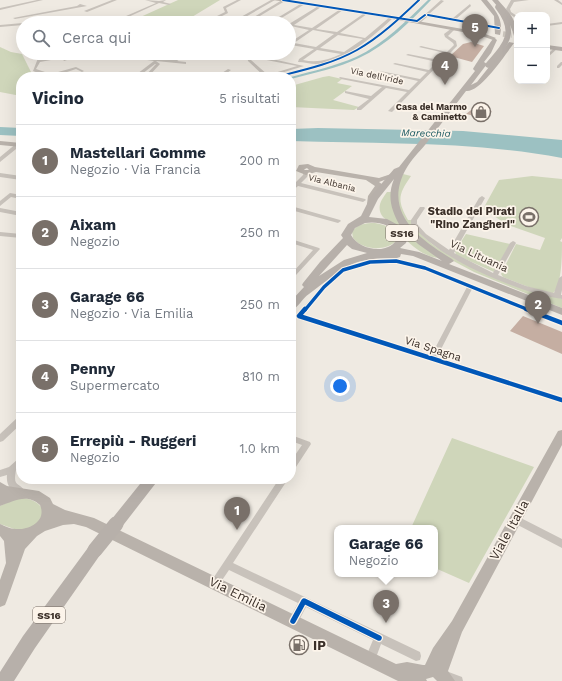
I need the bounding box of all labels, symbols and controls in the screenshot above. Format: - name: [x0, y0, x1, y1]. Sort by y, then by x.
- map controls: [514, 12, 550, 84]
- button: +: [514, 12, 550, 48]
- pin: 5: [462, 14, 488, 47]
- search box: [16, 16, 296, 60]
- icon: search: [30, 27, 52, 49]
- text: Cerca qui: [62, 29, 131, 47]
- button: −: [514, 48, 550, 84]
- pin: 4: [432, 52, 458, 85]
- street label: Via dell'Iride: [350, 66, 404, 86]
- text: Vicino: [32, 88, 84, 108]
- text: 5 risultati: [219, 91, 280, 106]
- shop icon: Casa del Marmo & Caminetto: [470, 101, 492, 123]
- place label: Casa del Marmo & Caminetto: [396, 102, 468, 122]
- water label: Marecchia: [401, 127, 451, 139]
- text: Mastellari Gomme: [70, 144, 206, 162]
- text: 1: [42, 153, 48, 168]
- text: 200 m: [239, 153, 280, 168]
- text: Negozio · Via Francia: [70, 162, 201, 177]
- street label: Via Albania: [307, 172, 357, 194]
- place label: Stadio dei Pirati "Rino Zangheri": [428, 205, 515, 231]
- sports icon: Stadio dei Pirati "Rino Zangheri": [518, 206, 540, 228]
- text: Aixam: [70, 216, 116, 234]
- text: 2: [41, 225, 49, 240]
- text: 250 m: [240, 225, 280, 240]
- road number: SS16: [386, 225, 418, 241]
- text: Negozio: [70, 234, 120, 249]
- street label: Via Lituania: [448, 237, 510, 275]
- text: Garage 66: [70, 288, 145, 306]
- pin: 2: [525, 291, 551, 324]
- text: 3: [41, 297, 49, 312]
- text: 250 m: [240, 297, 280, 312]
- text: Negozio · Via Emilia: [70, 306, 193, 321]
- street label: Via Spagna: [403, 334, 463, 364]
- text: Penny: [70, 360, 115, 378]
- text: 4: [41, 369, 49, 384]
- text: 810 m: [242, 369, 280, 384]
- your location: [330, 376, 350, 396]
- text: Supermercato: [70, 378, 160, 393]
- text: Errepiù - Ruggeri: [70, 432, 196, 450]
- text: 5: [41, 441, 49, 456]
- text: 1.0 km: [240, 441, 280, 456]
- text: Negozio: [70, 450, 120, 465]
- pin: 1: [224, 497, 250, 530]
- street label: Viale Italia: [486, 497, 532, 563]
- popup: [334, 525, 438, 577]
- text: Garage 66: [349, 535, 423, 553]
- text: Negozio: [349, 553, 399, 568]
- street label: Via Emilia: [207, 574, 270, 615]
- pin: 3: [373, 590, 399, 623]
- road number: SS16: [33, 607, 65, 623]
- fuel station icon: IP: [288, 634, 310, 656]
- place label: IP: [313, 638, 326, 653]

